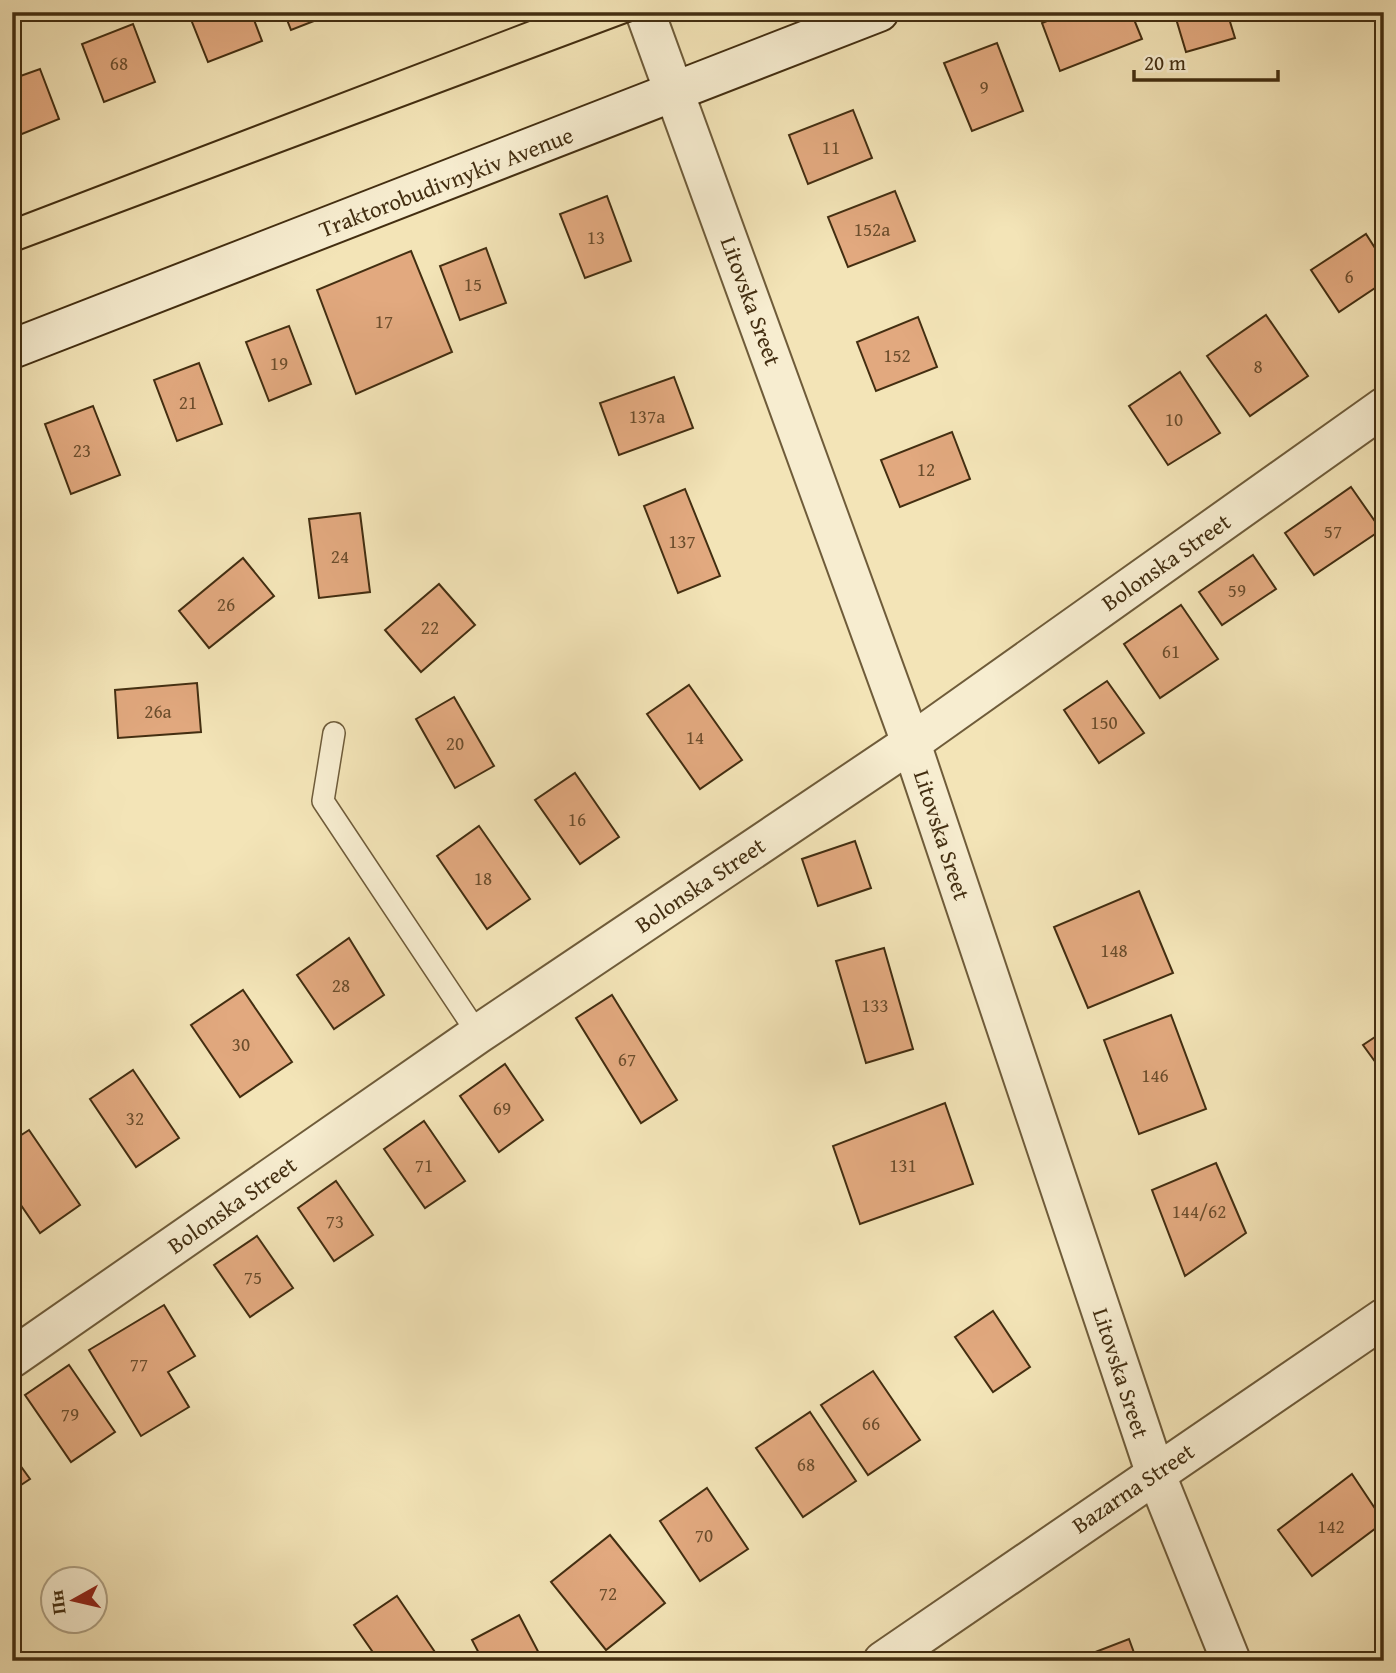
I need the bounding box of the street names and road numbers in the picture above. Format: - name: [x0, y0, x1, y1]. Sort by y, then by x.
- street label: Traktorobudivnykiv Avenue: [314, 118, 578, 245]
- street label: Litovska Sreet: [713, 232, 790, 370]
- street label: Bolonska Street: [1094, 505, 1237, 618]
- street label: Litovska Sreet: [906, 765, 979, 904]
- street label: Bolonska Street: [628, 829, 771, 940]
- street label: Bolonska Street: [160, 1148, 303, 1261]
- street label: Litovska Sreet: [1085, 1303, 1158, 1442]
- street label: Bazarna Street: [1065, 1434, 1201, 1541]

